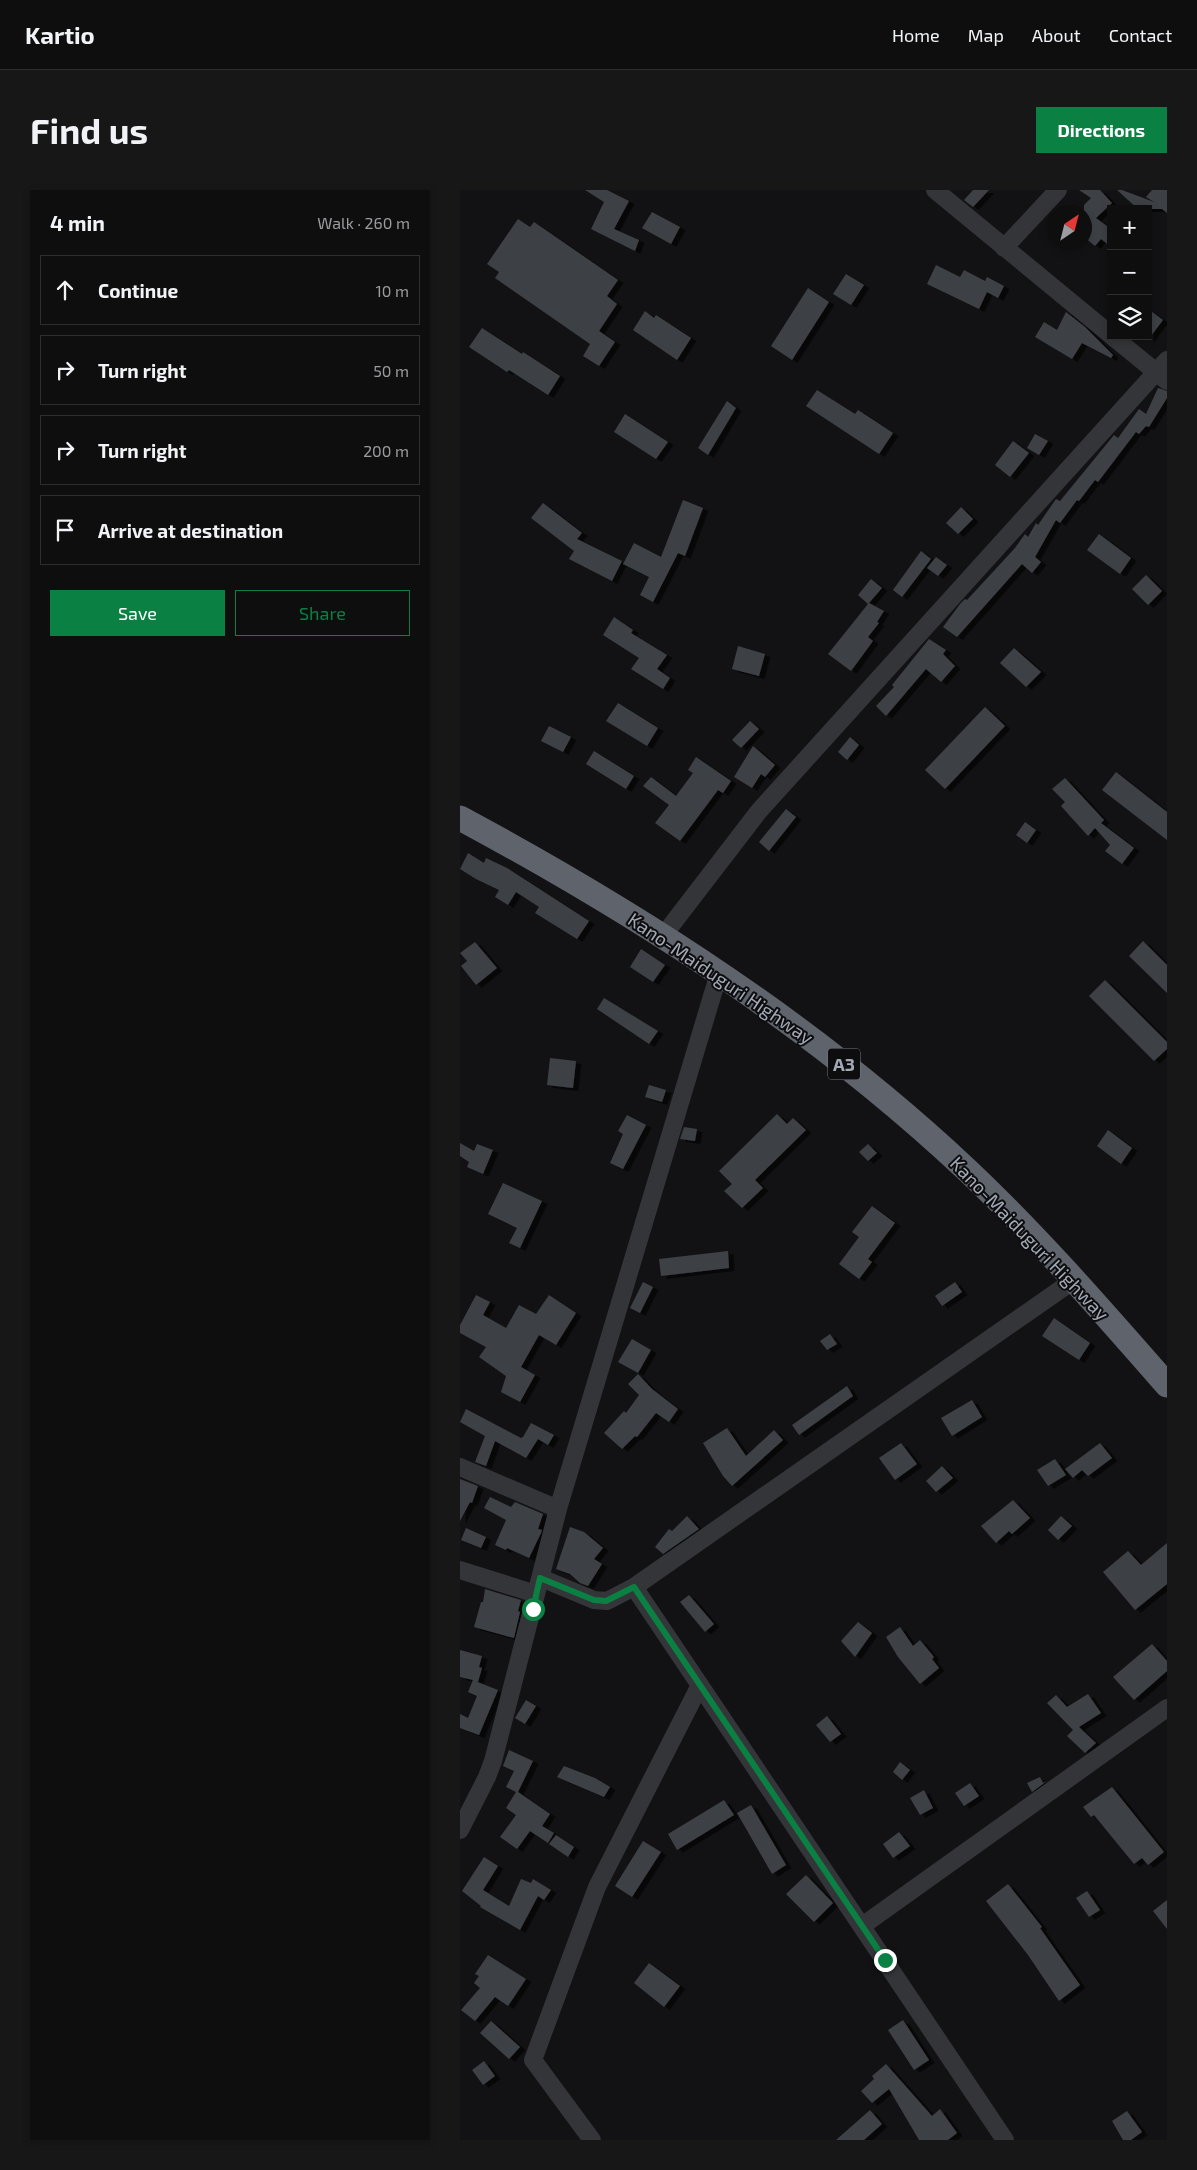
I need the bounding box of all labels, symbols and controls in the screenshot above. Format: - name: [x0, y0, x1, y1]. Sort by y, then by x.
- text: Kartio: [25, 20, 95, 49]
- text: Home: [892, 24, 940, 46]
- text: Map: [968, 24, 1004, 46]
- text: About: [1032, 24, 1081, 46]
- text: Contact: [1109, 24, 1172, 46]
- button: Directions: [1036, 107, 1167, 153]
- text: Find us: [30, 109, 148, 151]
- north arrow: [1047, 205, 1092, 250]
- map controls: [1107, 205, 1152, 340]
- button: +: [1107, 205, 1152, 250]
- text: 4 min: [50, 210, 105, 235]
- text: Walk · 260 m: [317, 213, 410, 232]
- button: −: [1107, 250, 1152, 295]
- icon: ahead: [51, 276, 79, 304]
- text: Continue: [98, 279, 178, 302]
- text: 10 m: [375, 281, 409, 300]
- button: layers: [1107, 295, 1152, 340]
- icon: right: [51, 356, 79, 384]
- text: Turn right: [98, 359, 186, 382]
- text: 50 m: [373, 361, 409, 380]
- icon: right: [51, 436, 79, 464]
- text: Turn right: [98, 439, 186, 462]
- text: 200 m: [363, 441, 409, 460]
- icon: arrive: [51, 516, 79, 544]
- text: Arrive at destination: [98, 519, 283, 542]
- button: Save: [50, 590, 225, 636]
- button: Share: [235, 590, 410, 636]
- street label: Kano-Maiduguri Highway: [624, 907, 818, 1049]
- road number: A3: [828, 1049, 860, 1080]
- street label: Kano-Maiduguri Highway: [946, 1151, 1114, 1325]
- route start: [522, 1598, 545, 1621]
- route end: [874, 1949, 897, 1972]

